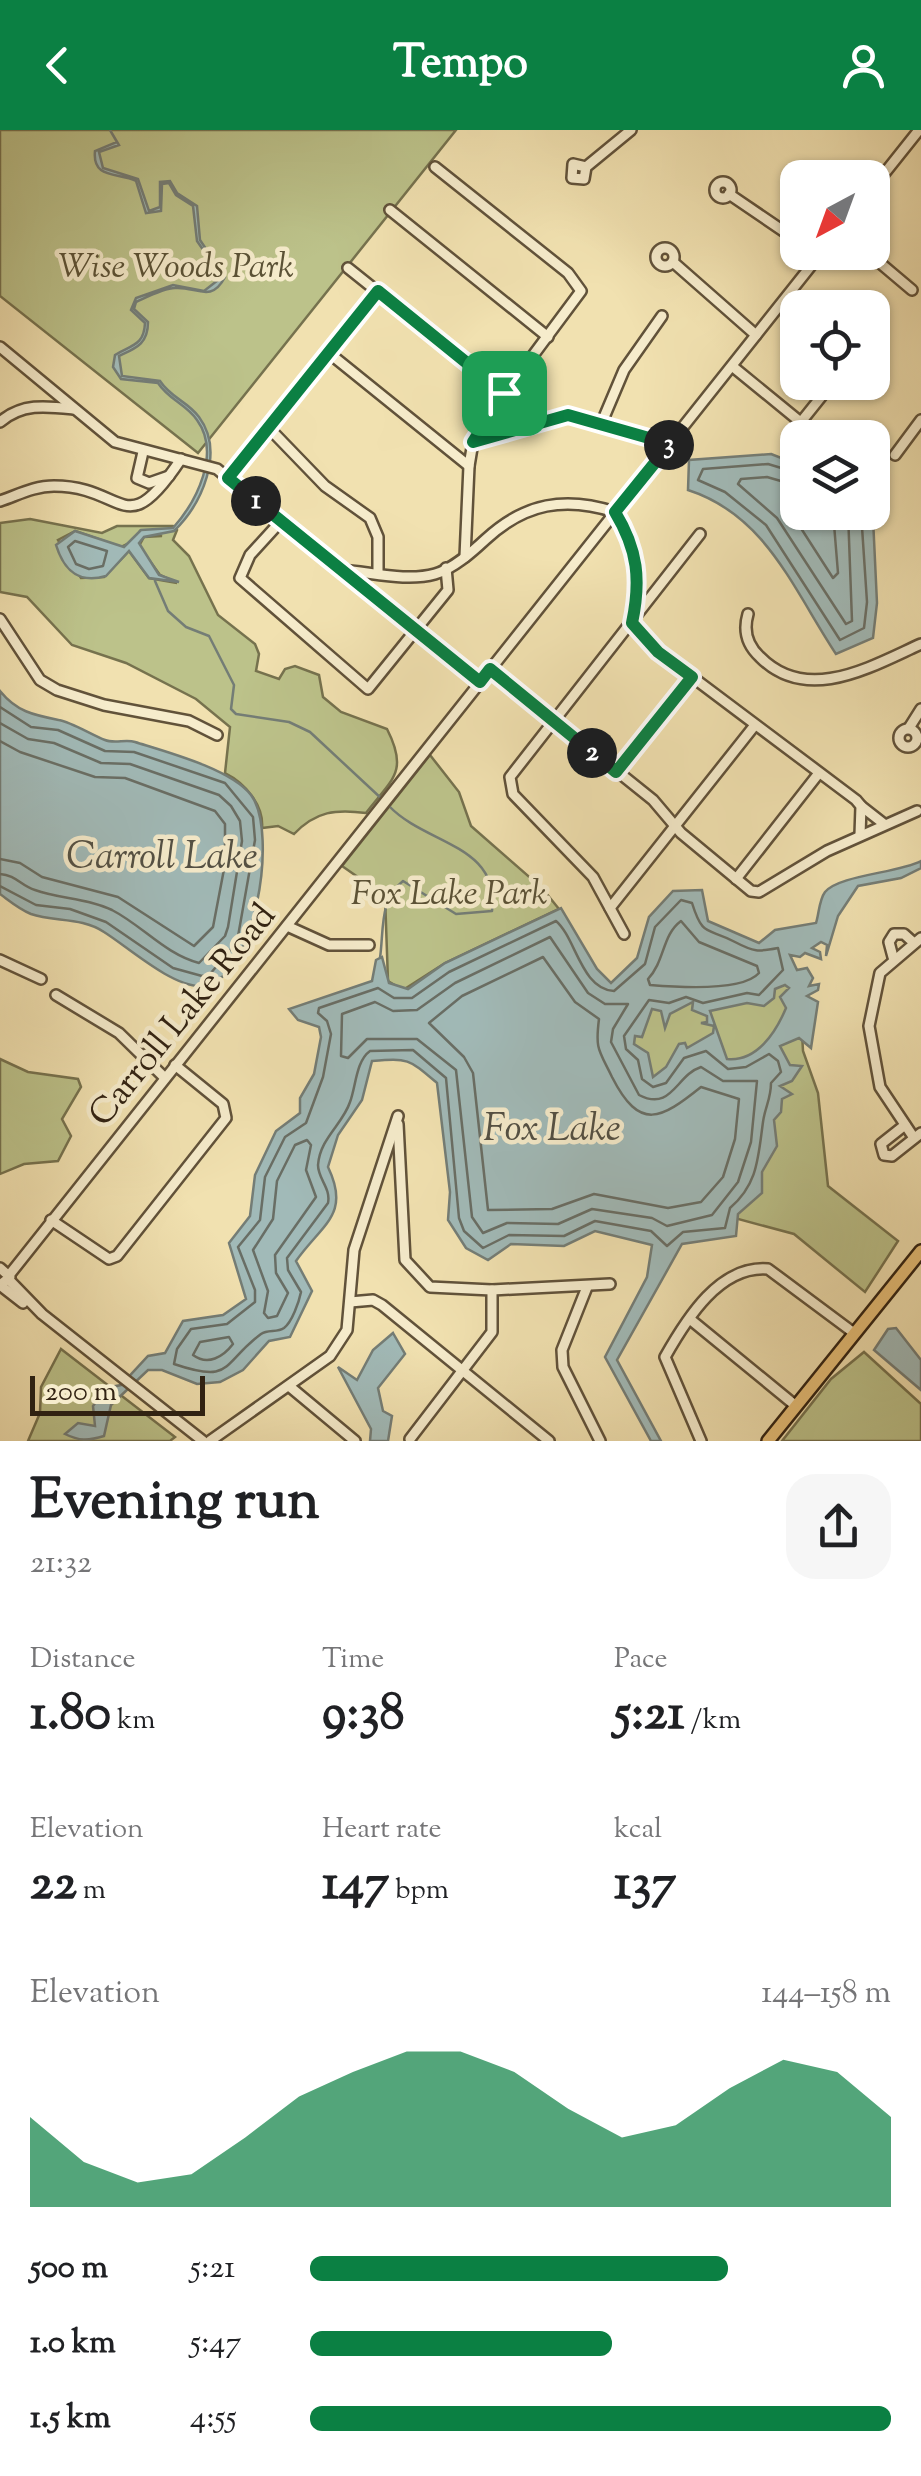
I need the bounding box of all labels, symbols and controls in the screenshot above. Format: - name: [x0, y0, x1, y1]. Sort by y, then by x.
- text: Tempo: [393, 33, 528, 98]
- icon: back: [30, 38, 85, 93]
- icon: person: [836, 38, 891, 93]
- north arrow: [780, 160, 890, 270]
- map controls: [780, 160, 890, 530]
- park label: Wise Woods Park: [58, 243, 294, 294]
- button: locate: [780, 290, 890, 400]
- pin: [462, 351, 547, 436]
- icon: arrive: [477, 366, 532, 421]
- pin: 3: [644, 420, 694, 470]
- button: layers: [780, 420, 890, 530]
- text: 3: [663, 425, 675, 465]
- pin: 1: [231, 476, 281, 526]
- text: 1: [251, 481, 261, 521]
- pin: 2: [567, 728, 617, 778]
- text: 2: [585, 733, 599, 773]
- water label: Carroll Lake: [66, 832, 258, 886]
- park label: Fox Lake Park: [351, 870, 547, 921]
- street label: Carroll Lake Road: [78, 894, 290, 1139]
- water label: Fox Lake: [483, 1104, 621, 1158]
- scale bar: [30, 1371, 205, 1416]
- text: 200 m: [45, 1373, 117, 1413]
- text: Evening run: [30, 1464, 319, 1543]
- button: share: [786, 1474, 891, 1579]
- text: 21:32: [30, 1541, 92, 1587]
- text: Distance: [30, 1640, 136, 1680]
- text: Time: [322, 1640, 384, 1680]
- text: Pace: [614, 1640, 668, 1680]
- text: 1.80: [30, 1680, 111, 1752]
- text: 9:38: [322, 1680, 405, 1752]
- text: 5:21: [614, 1680, 685, 1752]
- text: km: [111, 1701, 155, 1741]
- text: /km: [685, 1701, 741, 1741]
- text: Elevation: [30, 1810, 144, 1850]
- text: Heart rate: [322, 1810, 442, 1850]
- text: kcal: [614, 1810, 662, 1850]
- text: 22: [30, 1850, 77, 1922]
- text: 147: [322, 1850, 389, 1922]
- text: 137: [614, 1850, 676, 1922]
- text: m: [77, 1871, 106, 1911]
- text: bpm: [389, 1871, 449, 1911]
- text: Elevation: [30, 1971, 160, 2017]
- text: 144–158 m: [761, 1971, 891, 2017]
- text: 500 m: [30, 2246, 108, 2292]
- text: 5:21: [190, 2246, 235, 2292]
- text: 1.0 km: [30, 2321, 116, 2367]
- text: 5:47: [190, 2321, 241, 2367]
- text: 1.5 km: [30, 2396, 111, 2442]
- text: 4:55: [190, 2396, 237, 2442]

